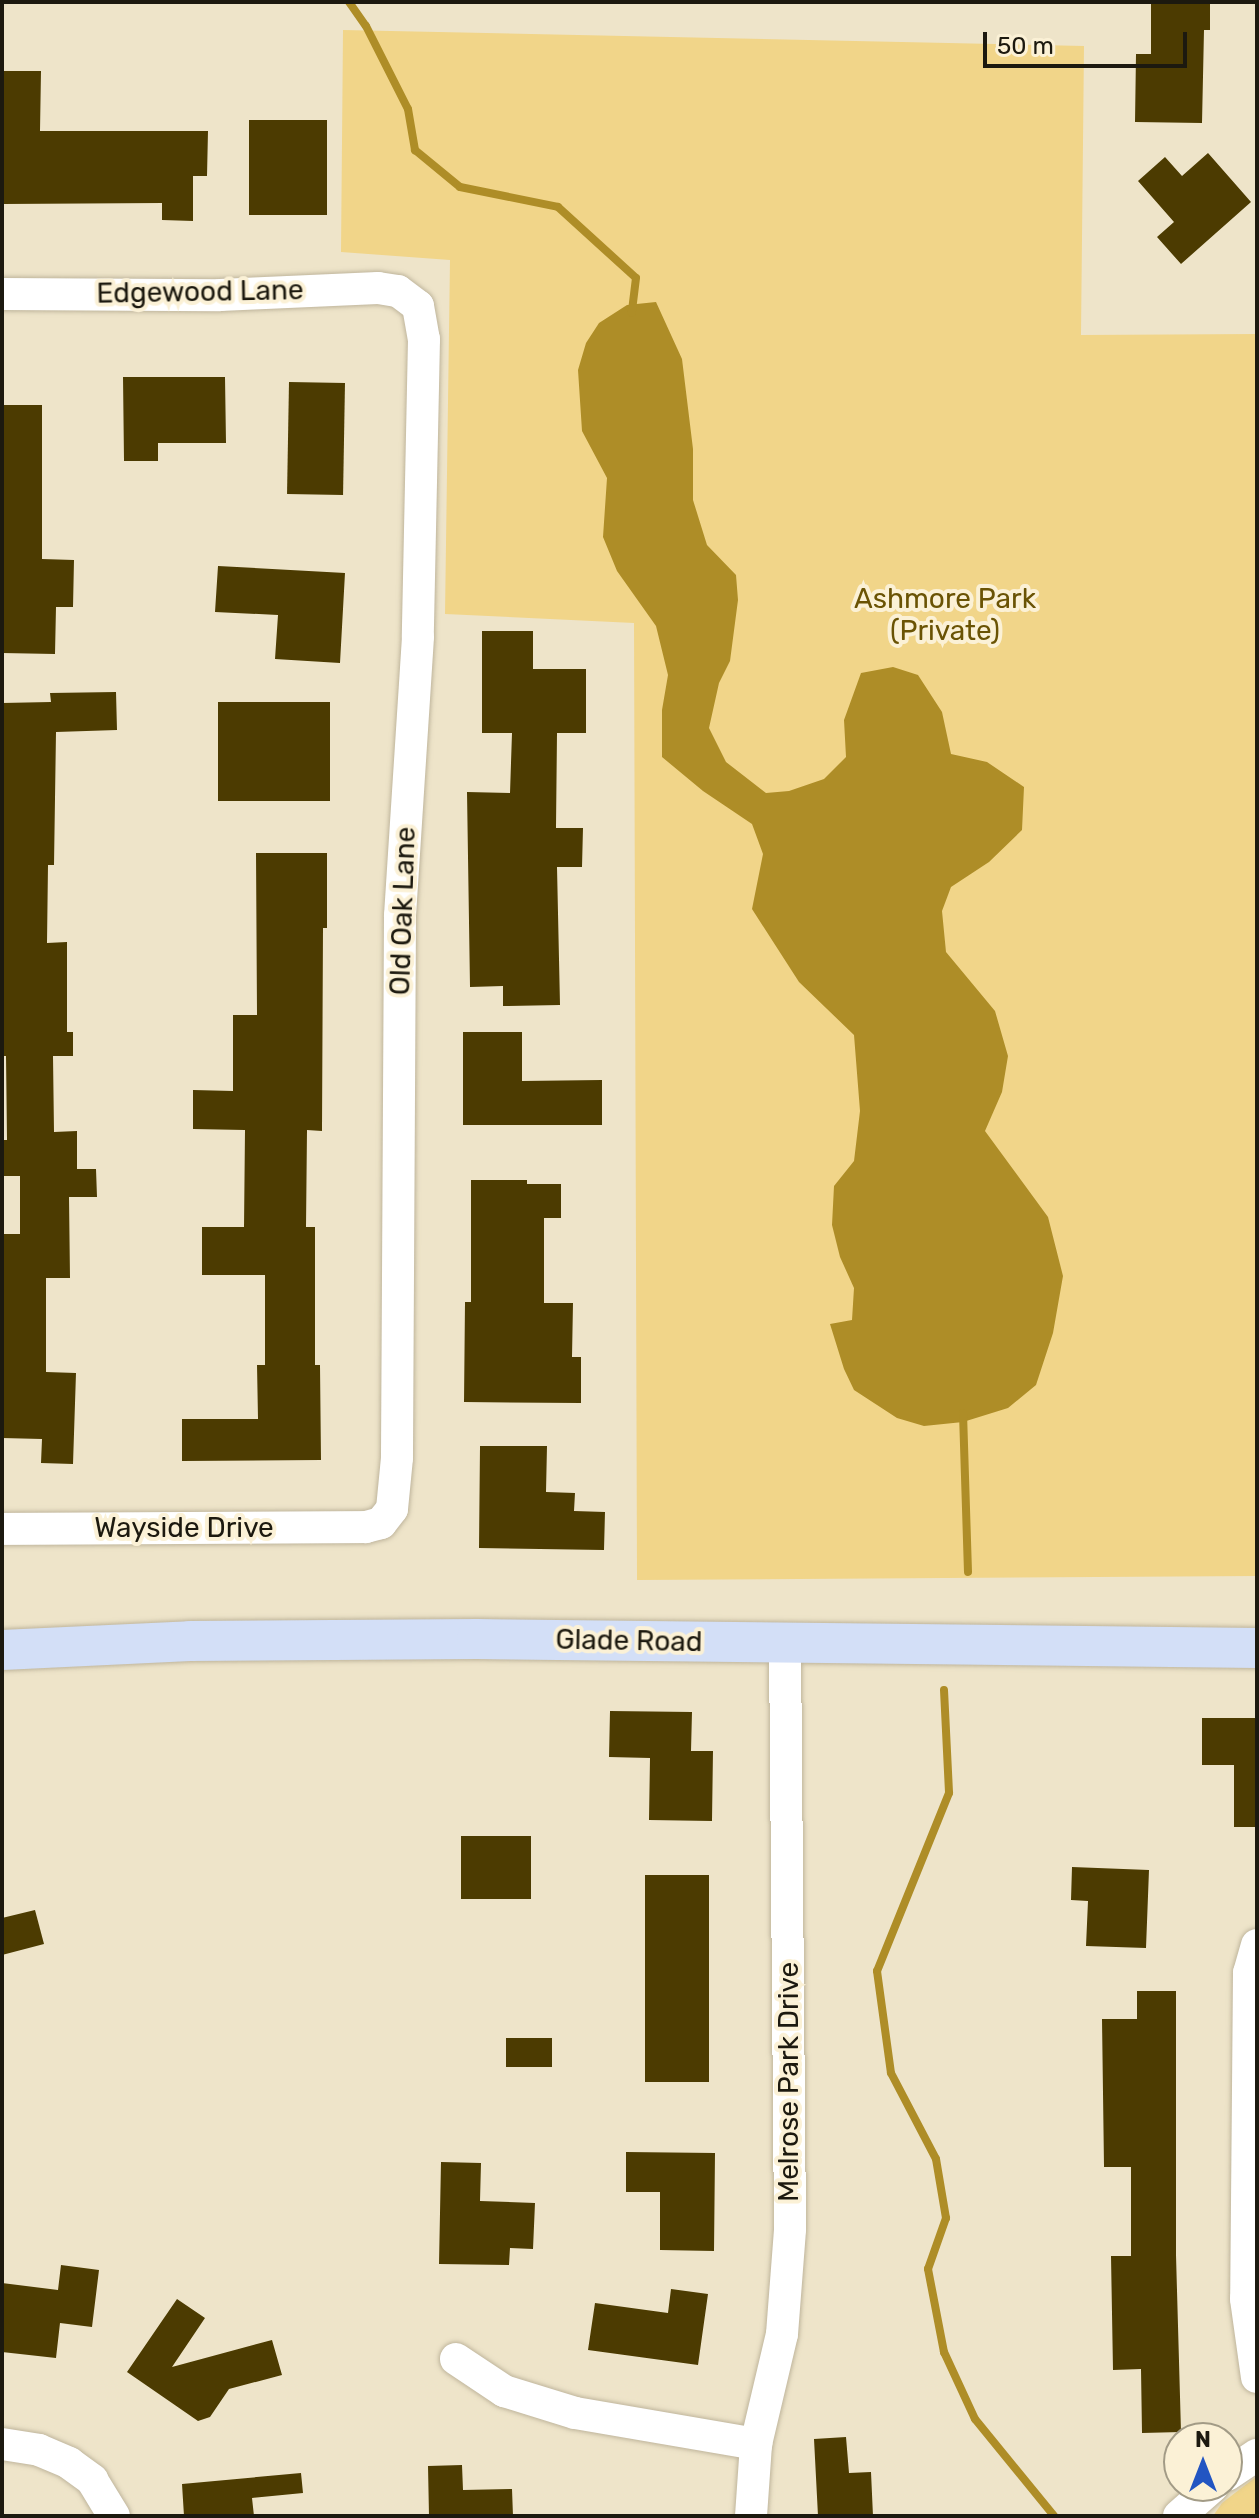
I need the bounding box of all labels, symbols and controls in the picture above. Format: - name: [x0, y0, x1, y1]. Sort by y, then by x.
- scale bar: [987, 16, 1191, 66]
- text: 50 m: [997, 32, 1054, 60]
- street label: Edgewood Lane: [96, 273, 304, 311]
- park label: Ashmore Park (Private): [854, 582, 1036, 648]
- street label: Old Oak Lane: [383, 826, 423, 996]
- street label: Wayside Drive: [94, 1511, 274, 1545]
- street label: Glade Road: [555, 1623, 703, 1659]
- street label: Melrose Park Drive: [772, 1962, 806, 2202]
- north arrow: [1163, 2422, 1243, 2502]
- text: N: [1195, 2426, 1211, 2453]

